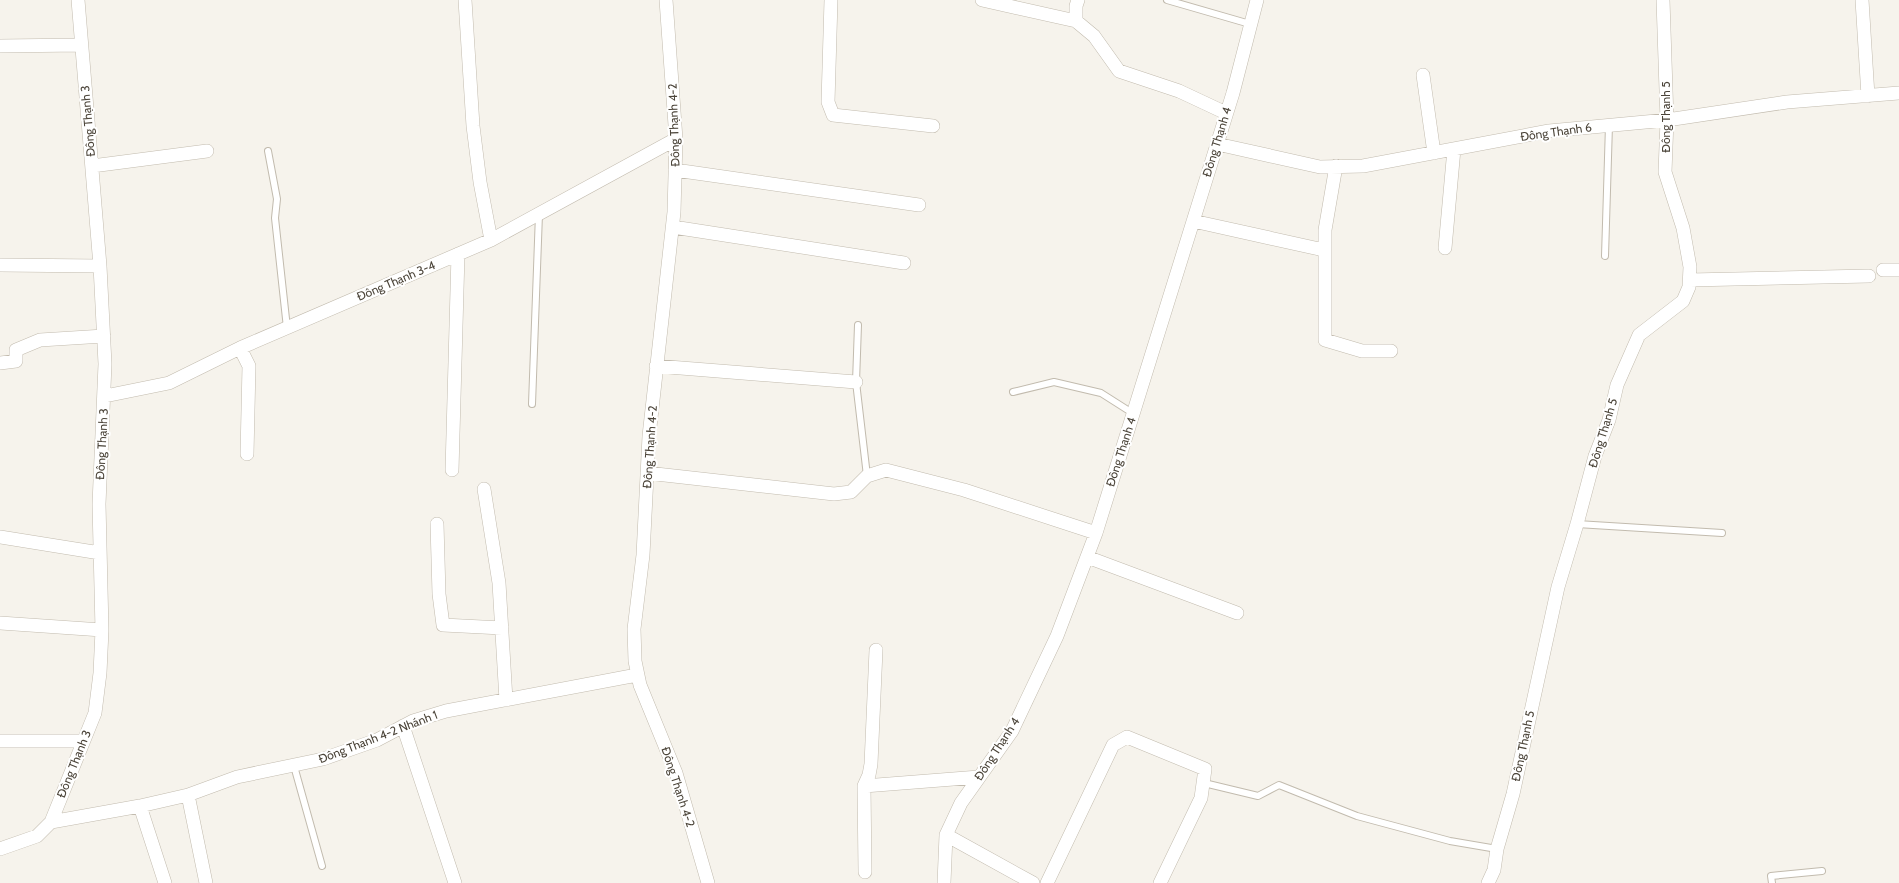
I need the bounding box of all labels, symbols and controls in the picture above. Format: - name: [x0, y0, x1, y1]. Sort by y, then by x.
- street label: Đông Thạnh 5: [1658, 81, 1673, 153]
- street label: Đông Thạnh 4-2: [665, 83, 682, 167]
- street label: Đông Thạnh 3: [77, 85, 98, 157]
- street label: Đông Thạnh 4: [1199, 105, 1234, 179]
- street label: Đông Thạnh 6: [1519, 119, 1593, 144]
- street label: Đông Thạnh 3-4: [354, 257, 437, 304]
- street label: Đông Thạnh 5: [1585, 396, 1620, 469]
- street label: Đông Thạnh 4-2: [639, 405, 660, 489]
- street label: Đông Thạnh 3: [92, 408, 111, 480]
- street label: Đông Thạnh 4: [1102, 415, 1139, 488]
- street label: Đông Thạnh 4-2 Nhánh 1: [316, 707, 440, 766]
- street label: Đông Thạnh 5: [1508, 709, 1537, 783]
- street label: Đông Thạnh 4: [971, 714, 1023, 783]
- street label: Đông Thạnh 3: [53, 728, 94, 800]
- street label: Đông Thạnh 4-2: [658, 745, 698, 829]

